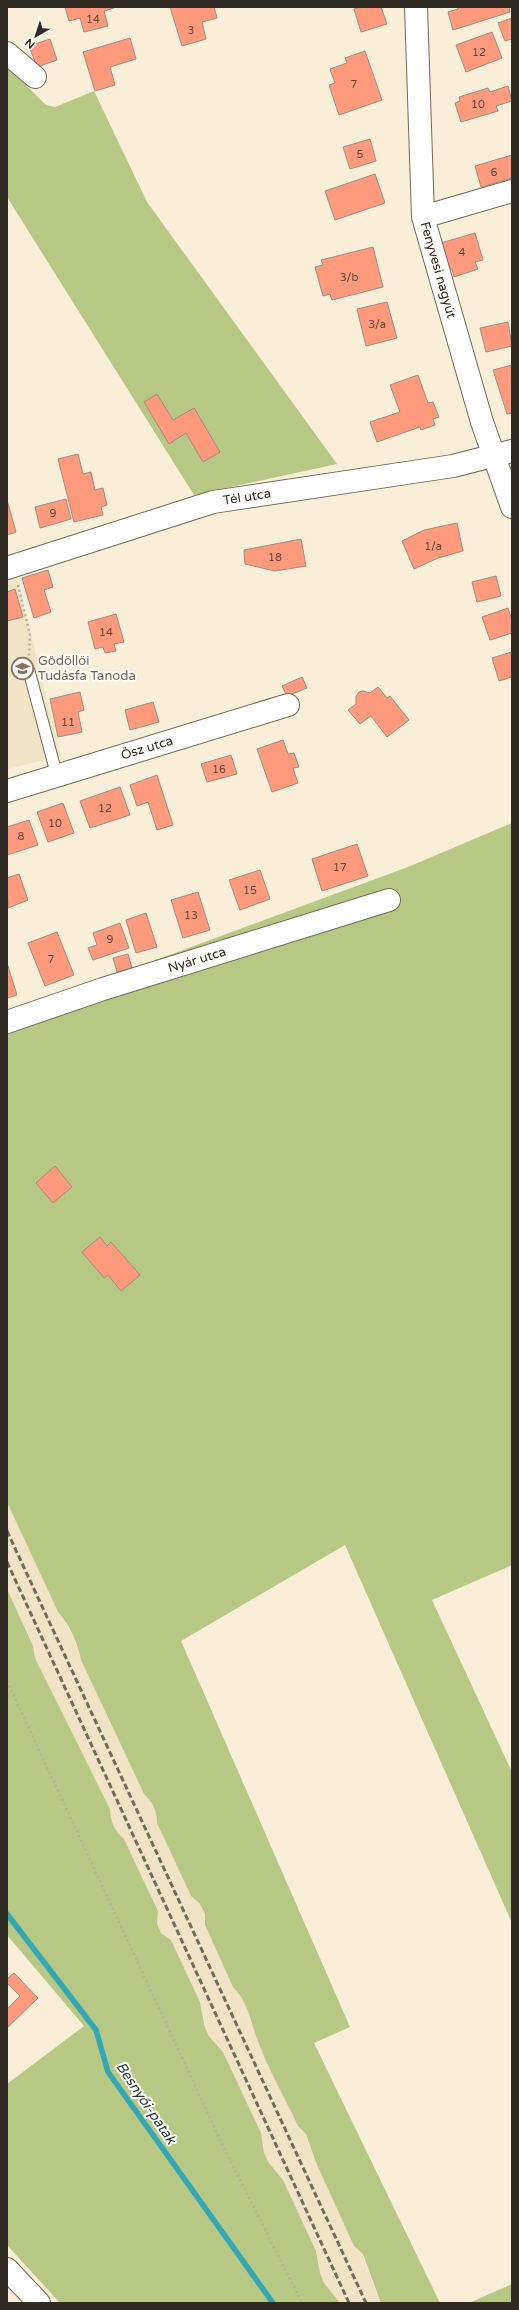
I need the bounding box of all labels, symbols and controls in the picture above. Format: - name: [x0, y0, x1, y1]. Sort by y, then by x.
- house number: 14: [86, 13, 100, 26]
- north arrow: [16, 16, 56, 56]
- house number: 3: [188, 24, 195, 37]
- text: N: [22, 36, 38, 51]
- house number: 12: [472, 46, 486, 59]
- house number: 7: [351, 78, 358, 91]
- house number: 10: [471, 98, 485, 111]
- house number: 5: [357, 148, 364, 161]
- house number: 6: [491, 166, 498, 179]
- street label: Fenyvesi nagyút: [417, 220, 459, 320]
- house number: 4: [459, 246, 466, 259]
- house number: 3/b: [340, 271, 358, 284]
- house number: 3/a: [368, 318, 386, 331]
- street label: Tél utca: [222, 485, 272, 509]
- house number: 9: [50, 507, 57, 520]
- house number: 1/a: [424, 540, 442, 553]
- house number: 18: [268, 551, 282, 564]
- house number: 14: [99, 626, 113, 639]
- place label: Gödöllői Tudásfa Tanoda: [38, 653, 136, 684]
- school or university icon: Gödöllői Tudásfa Tanoda: [10, 655, 36, 681]
- house number: 11: [61, 716, 75, 729]
- street label: Ősz utca: [119, 733, 175, 763]
- house number: 16: [212, 763, 226, 776]
- house number: 12: [98, 802, 112, 815]
- house number: 10: [48, 817, 62, 830]
- house number: 8: [18, 830, 25, 843]
- house number: 17: [333, 861, 347, 874]
- house number: 15: [243, 884, 257, 897]
- house number: 13: [184, 909, 198, 922]
- house number: 9: [107, 933, 114, 946]
- street label: Nyár utca: [166, 944, 228, 976]
- house number: 7: [48, 953, 55, 966]
- water label: Besnyői-patak: [112, 2059, 180, 2148]

